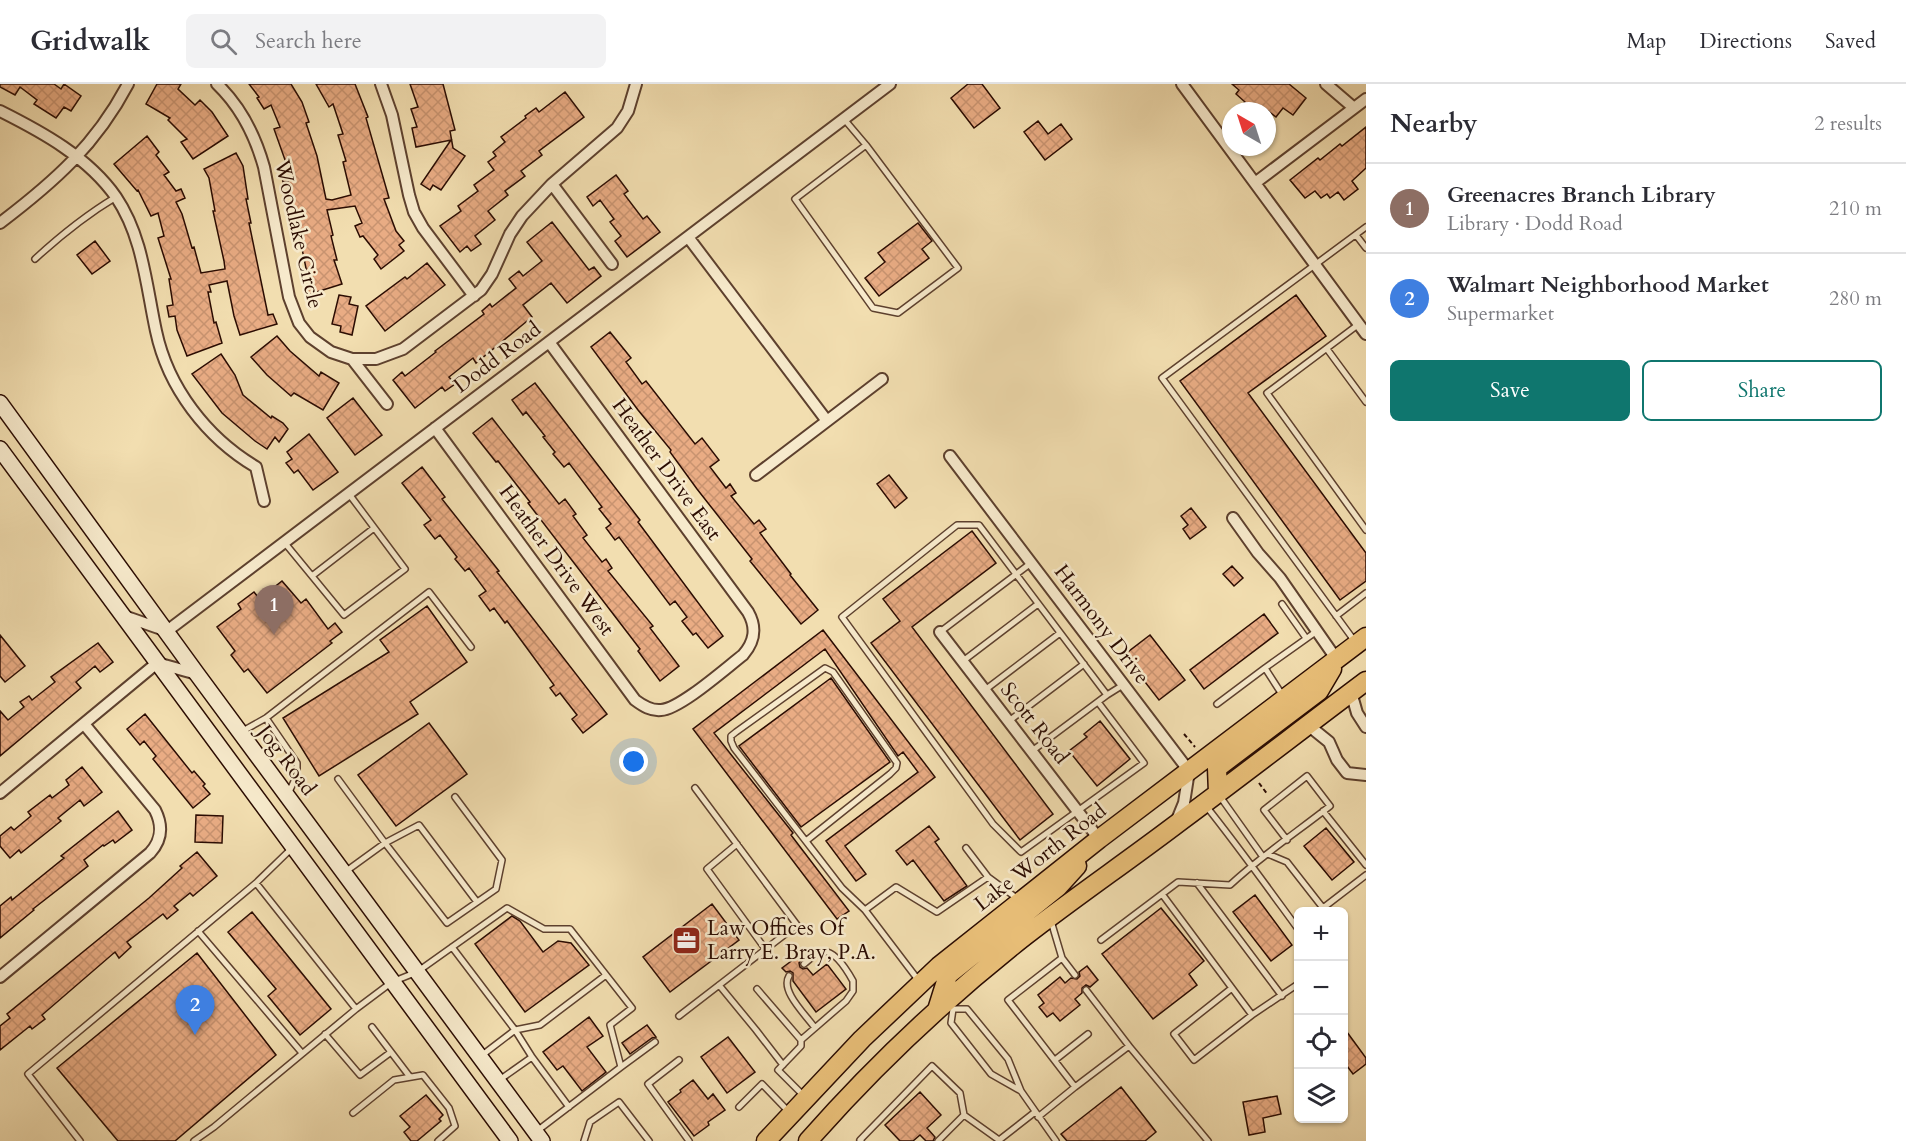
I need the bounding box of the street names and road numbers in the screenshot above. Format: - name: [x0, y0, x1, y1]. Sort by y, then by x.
- street label: Woodlake Circle: [267, 156, 330, 311]
- street label: Dodd Road: [448, 315, 547, 400]
- street label: Heather Drive East: [605, 392, 728, 547]
- street label: Heather Drive West: [492, 479, 621, 642]
- street label: Harmony Drive: [1047, 559, 1156, 690]
- street label: Scott Road: [993, 676, 1076, 770]
- street label: Jog Road: [249, 716, 323, 802]
- street label: Lake Worth Road: [968, 797, 1112, 918]

